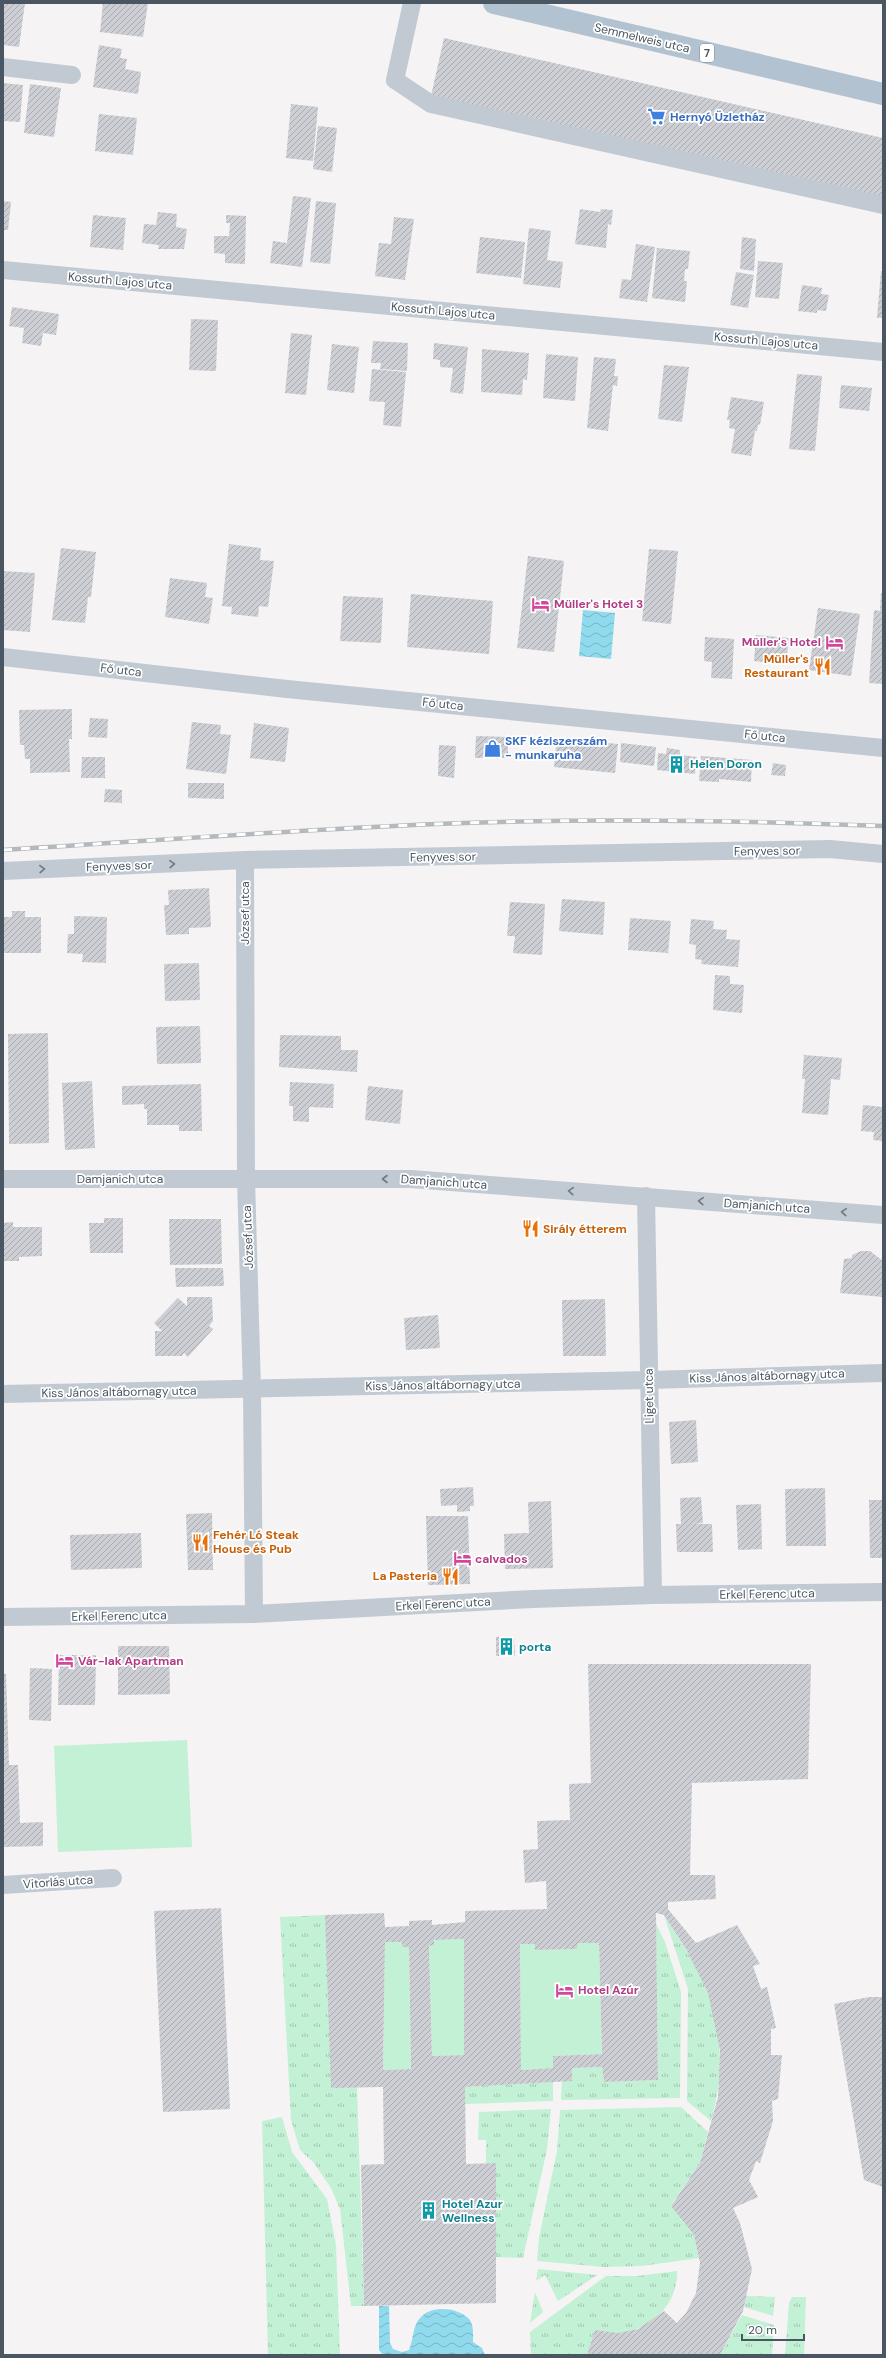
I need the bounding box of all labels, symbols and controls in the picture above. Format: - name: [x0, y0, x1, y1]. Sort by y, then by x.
- street label: Semmelweis utca: [593, 19, 691, 57]
- road number: 7: [700, 44, 714, 62]
- supermarket icon: Hernyó Üzletház: [647, 107, 667, 127]
- place label: Hernyó Üzletház: [670, 109, 765, 125]
- street label: Kossuth Lajos utca: [67, 268, 173, 294]
- street label: Kossuth Lajos utca: [390, 298, 496, 324]
- street label: Kossuth Lajos utca: [713, 328, 819, 354]
- hotel icon: Müller's Hotel 3: [531, 594, 551, 614]
- place label: Müller's Hotel 3: [554, 596, 643, 612]
- hotel icon: Müller's Hotel: [824, 632, 844, 652]
- place label: Müller's Hotel: [742, 634, 821, 650]
- place label: Müller's Restaurant: [744, 651, 809, 681]
- restaurant icon: Müller's Restaurant: [812, 656, 832, 676]
- street label: Fő utca: [100, 660, 142, 680]
- street label: Fő utca: [422, 694, 464, 714]
- street label: Fő utca: [744, 726, 786, 746]
- place label: SKF kéziszerszám - munkaruha: [505, 733, 607, 763]
- shop icon: SKF kéziszerszám - munkaruha: [482, 738, 502, 758]
- building icon: Helen Doron: [667, 754, 687, 774]
- place label: Helen Doron: [690, 756, 762, 772]
- street label: Fenyves sor: [734, 842, 801, 860]
- street label: Fenyves sor: [410, 848, 477, 866]
- street label: Fenyves sor: [86, 857, 153, 875]
- one-way arrow: [169, 859, 175, 868]
- one-way arrow: [39, 865, 45, 873]
- street label: József utca: [237, 881, 253, 945]
- street label: Damjanich utca: [77, 1171, 163, 1187]
- street label: Damjanich utca: [400, 1171, 488, 1193]
- one-way arrow: [382, 1175, 388, 1183]
- one-way arrow: [568, 1186, 574, 1195]
- street label: Damjanich utca: [723, 1195, 811, 1217]
- one-way arrow: [698, 1196, 704, 1205]
- street label: József utca: [239, 1205, 257, 1269]
- one-way arrow: [841, 1207, 847, 1216]
- restaurant icon: Sirály étterem: [520, 1219, 540, 1239]
- place label: Sirály étterem: [543, 1221, 627, 1237]
- street label: Kiss János altábornagy utca: [689, 1365, 845, 1387]
- street label: Liget utca: [641, 1368, 657, 1424]
- street label: Kiss János altábornagy utca: [365, 1376, 521, 1394]
- street label: Kiss János altábornagy utca: [41, 1383, 197, 1401]
- place label: Fehér Ló Steak House és Pub: [213, 1527, 299, 1557]
- restaurant icon: Fehér Ló Steak House és Pub: [190, 1532, 210, 1552]
- hotel icon: calvados: [452, 1549, 472, 1569]
- place label: calvados: [475, 1551, 528, 1567]
- restaurant icon: La Pasteria: [440, 1566, 460, 1586]
- place label: La Pasteria: [373, 1568, 437, 1584]
- street label: Erkel Ferenc utca: [719, 1585, 815, 1603]
- street label: Erkel Ferenc utca: [395, 1594, 491, 1614]
- street label: Erkel Ferenc utca: [71, 1607, 167, 1625]
- building icon: porta: [496, 1637, 516, 1657]
- place label: porta: [519, 1639, 551, 1655]
- hotel icon: Vár-lak Apartman: [55, 1651, 75, 1671]
- place label: Vár-lak Apartman: [78, 1653, 184, 1669]
- street label: Vitorlás utca: [22, 1872, 94, 1892]
- hotel icon: Hotel Azúr: [555, 1980, 575, 2000]
- place label: Hotel Azúr: [578, 1982, 639, 1998]
- place label: Hotel Azur Wellness: [442, 2196, 503, 2226]
- building icon: Hotel Azur Wellness: [419, 2201, 439, 2221]
- scale bar: [742, 2316, 804, 2342]
- text: 20 m: [748, 2322, 777, 2338]

